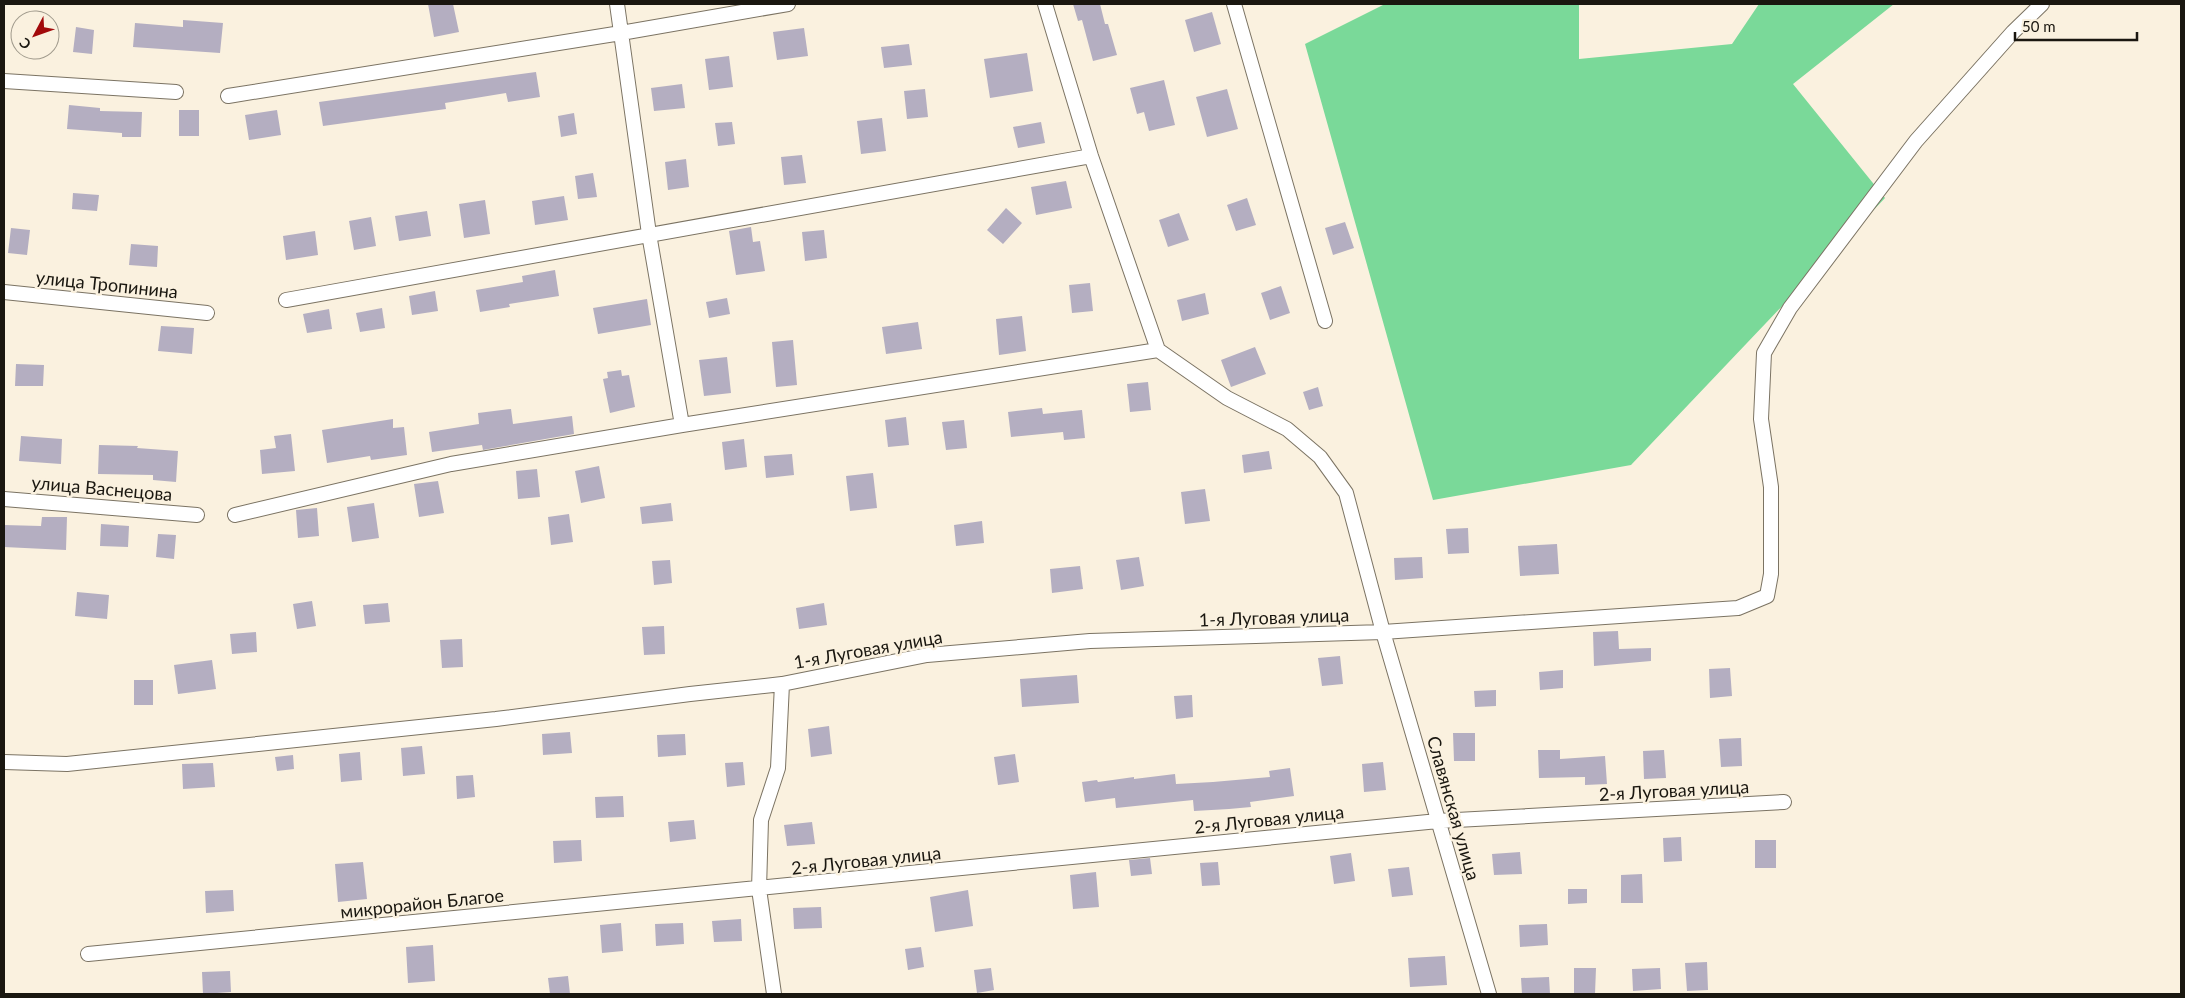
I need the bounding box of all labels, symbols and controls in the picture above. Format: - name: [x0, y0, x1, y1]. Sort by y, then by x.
- north arrow: [10, 10, 60, 60]
- scale bar: [2015, 10, 2138, 42]
- text: 50 m: [2022, 17, 2056, 35]
- text: С: [15, 34, 34, 53]
- street label: улица Тропинина: [35, 266, 179, 302]
- street label: улица Васнецова: [31, 471, 173, 505]
- street label: 1-я Луговая улица: [1198, 603, 1350, 631]
- street label: 1-я Луговая улица: [792, 625, 944, 673]
- street label: Славянская улица: [1423, 733, 1485, 883]
- street label: 2-я Луговая улица: [1598, 775, 1750, 805]
- street label: 2-я Луговая улица: [1193, 800, 1345, 838]
- street label: 2-я Луговая улица: [790, 841, 942, 879]
- street label: микрорайон Благое: [339, 883, 505, 923]

